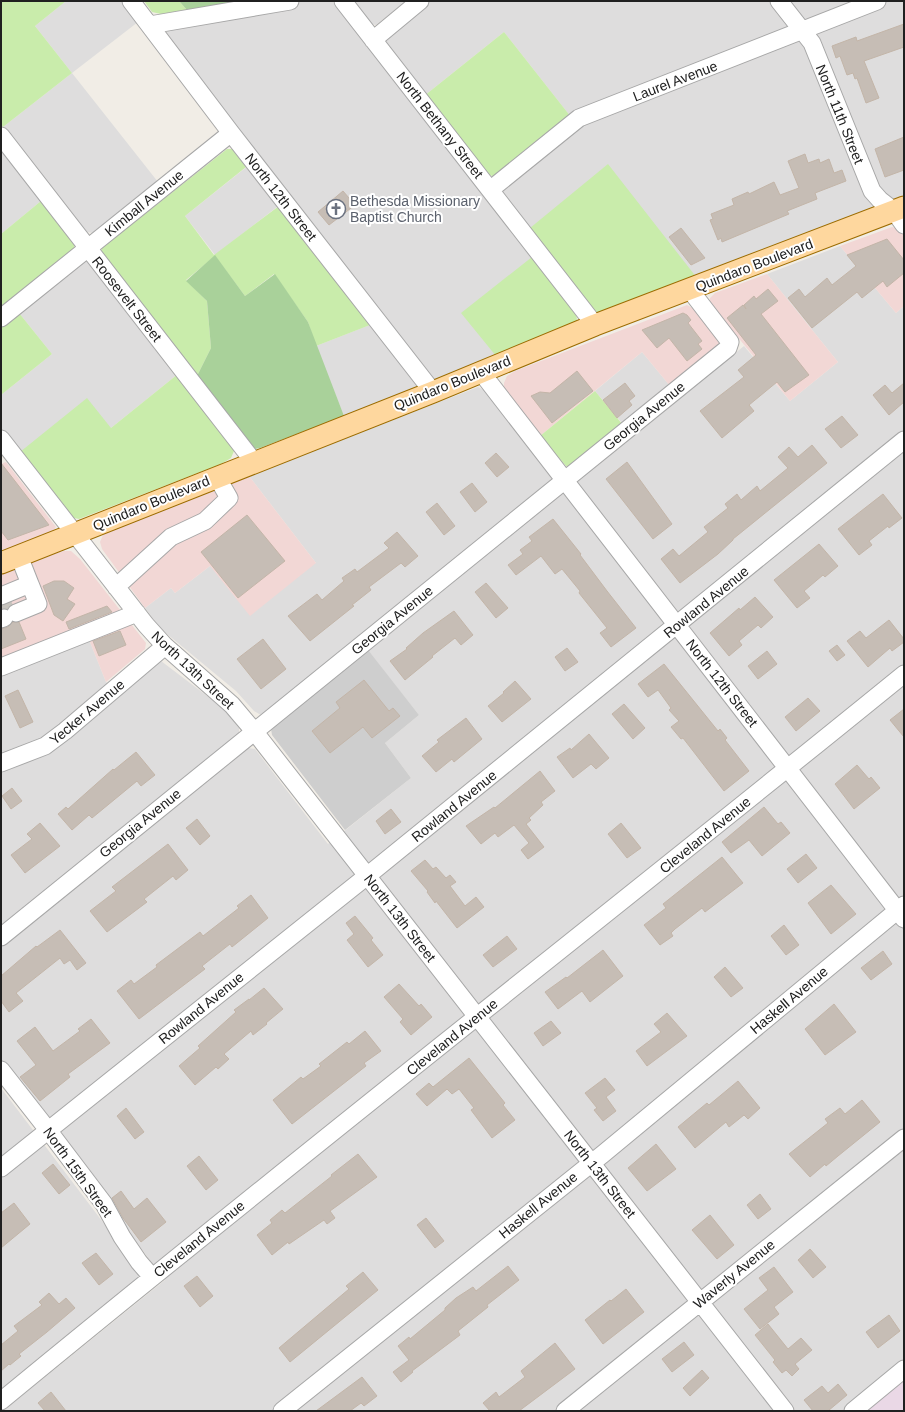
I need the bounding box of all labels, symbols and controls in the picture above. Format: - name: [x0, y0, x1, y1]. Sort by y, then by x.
- street label: Laurel Avenue: [630, 57, 720, 104]
- street label: North 11th Street: [813, 62, 867, 166]
- street label: North Bethany Street: [393, 69, 487, 182]
- street label: North 12th Street: [242, 150, 320, 244]
- street label: Kimball Avenue: [102, 166, 187, 240]
- place label: Bethesda Missionary Baptist Church: [350, 193, 480, 225]
- church icon: Bethesda Missionary Baptist Church: [325, 198, 347, 220]
- street label: Quindaro Boulevard: [693, 235, 815, 295]
- street label: Roosevelt Street: [89, 253, 165, 345]
- street label: Quindaro Boulevard: [391, 352, 513, 414]
- street label: Georgia Avenue: [600, 378, 688, 454]
- street label: Quindaro Boulevard: [90, 472, 212, 534]
- street label: Rowland Avenue: [660, 563, 752, 641]
- street label: Georgia Avenue: [348, 582, 436, 658]
- street label: North 13th Street: [149, 628, 238, 712]
- street label: North 12th Street: [683, 636, 761, 730]
- street label: Yecker Avenue: [46, 676, 128, 748]
- street label: Rowland Avenue: [408, 767, 500, 845]
- street label: Georgia Avenue: [96, 785, 184, 861]
- street label: Cleveland Avenue: [656, 793, 754, 877]
- street label: North 13th Street: [361, 871, 439, 965]
- street label: Haskell Avenue: [747, 963, 831, 1037]
- street label: Rowland Avenue: [155, 969, 247, 1047]
- street label: Cleveland Avenue: [403, 995, 501, 1079]
- street label: North 15th Street: [40, 1124, 116, 1220]
- street label: North 13th Street: [561, 1127, 639, 1221]
- street label: Haskell Avenue: [496, 1168, 581, 1242]
- street label: Cleveland Avenue: [150, 1197, 248, 1281]
- street label: Waverly Avenue: [690, 1236, 778, 1312]

